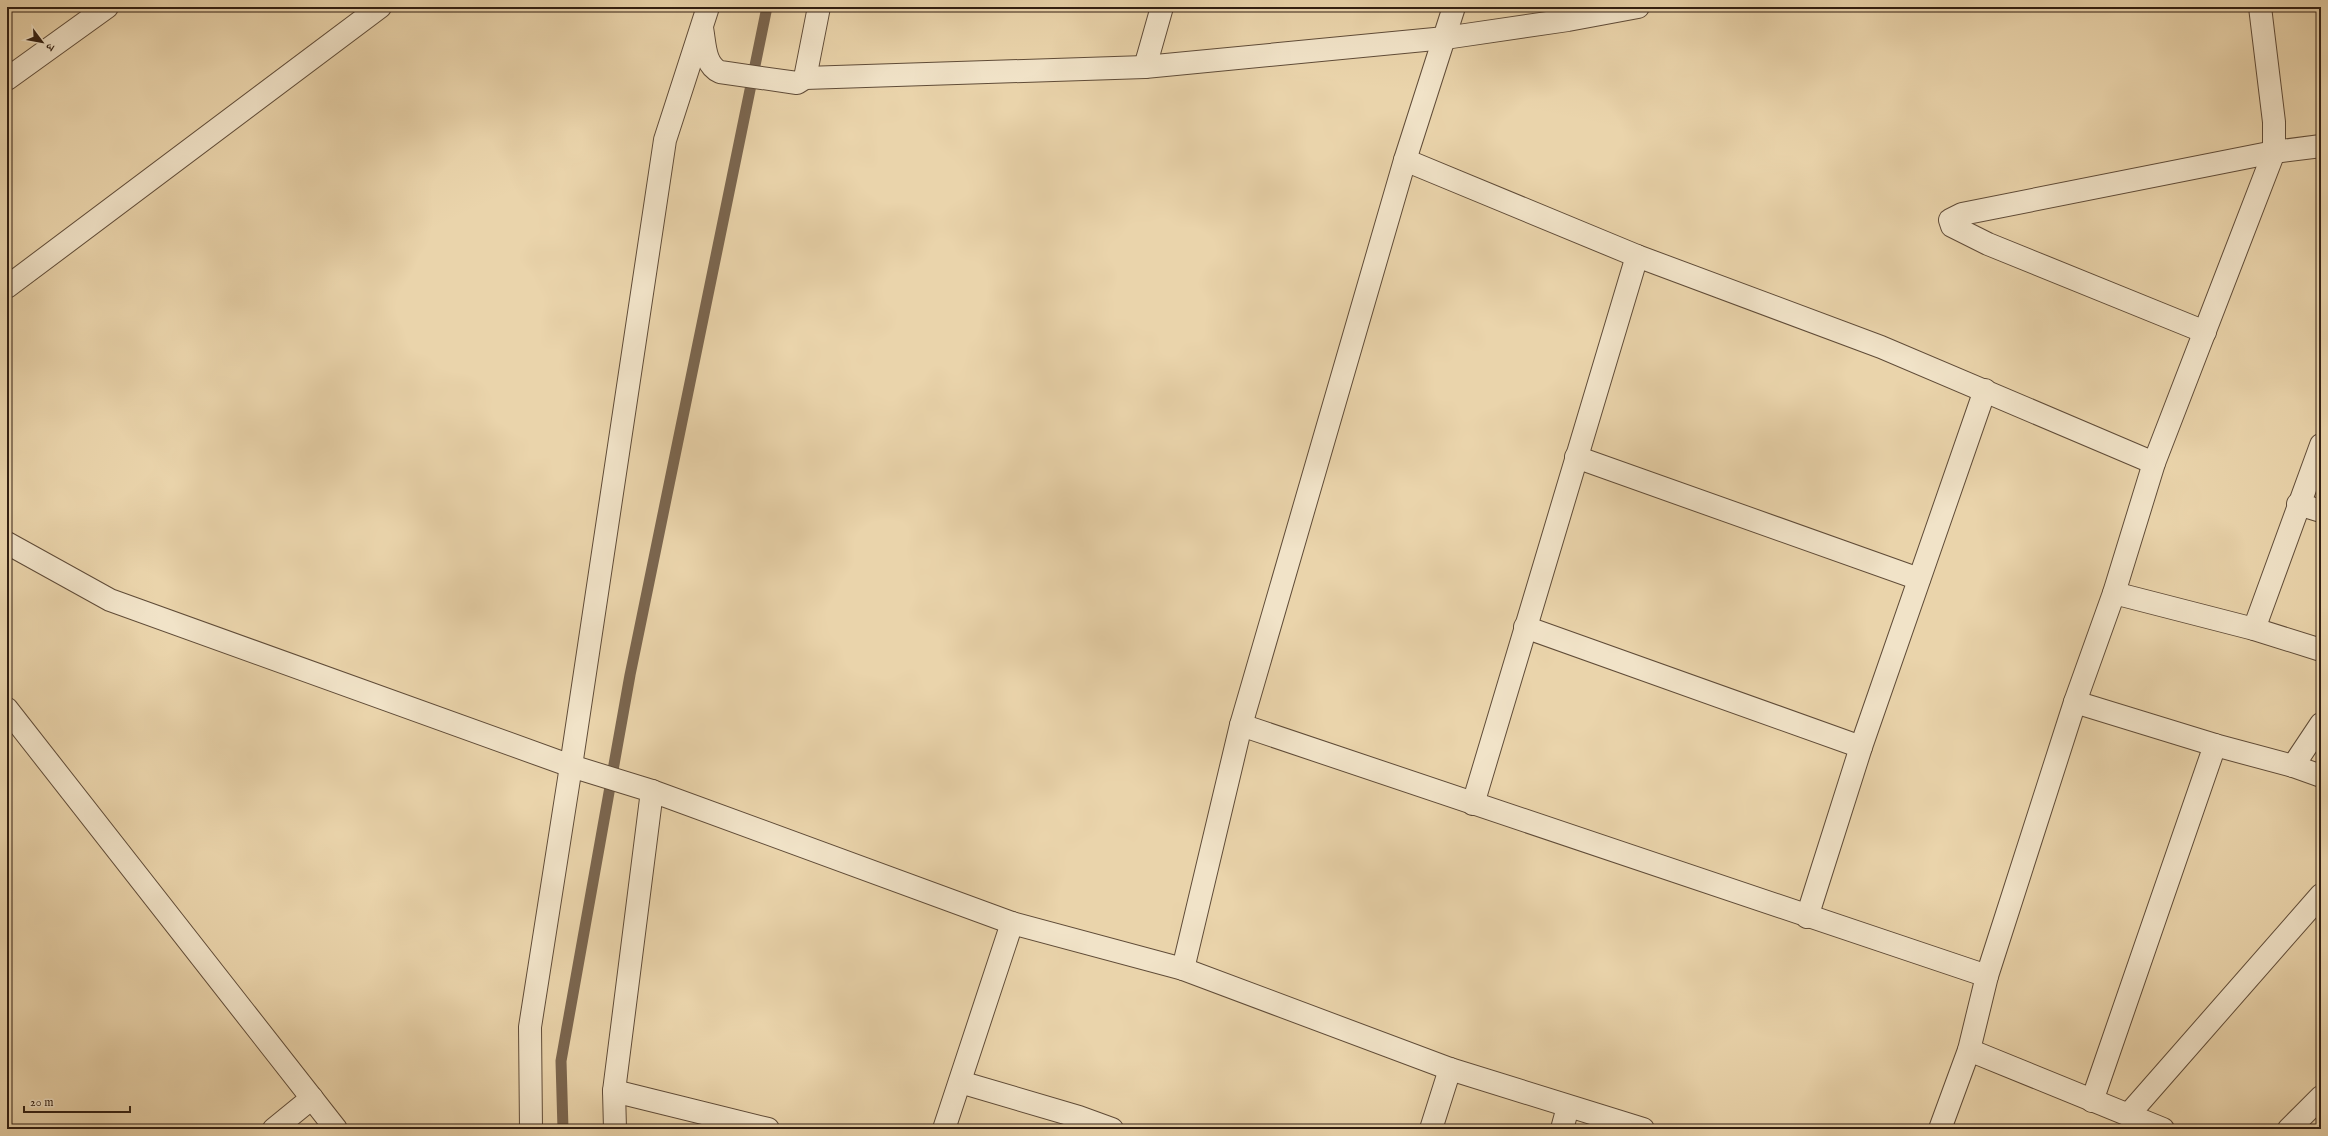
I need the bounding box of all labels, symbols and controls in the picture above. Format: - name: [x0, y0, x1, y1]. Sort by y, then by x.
- north arrow: [22, 22, 62, 62]
- text: उ: [41, 40, 58, 54]
- scale bar: [24, 1088, 130, 1114]
- text: 20 m: [30, 1095, 53, 1110]

